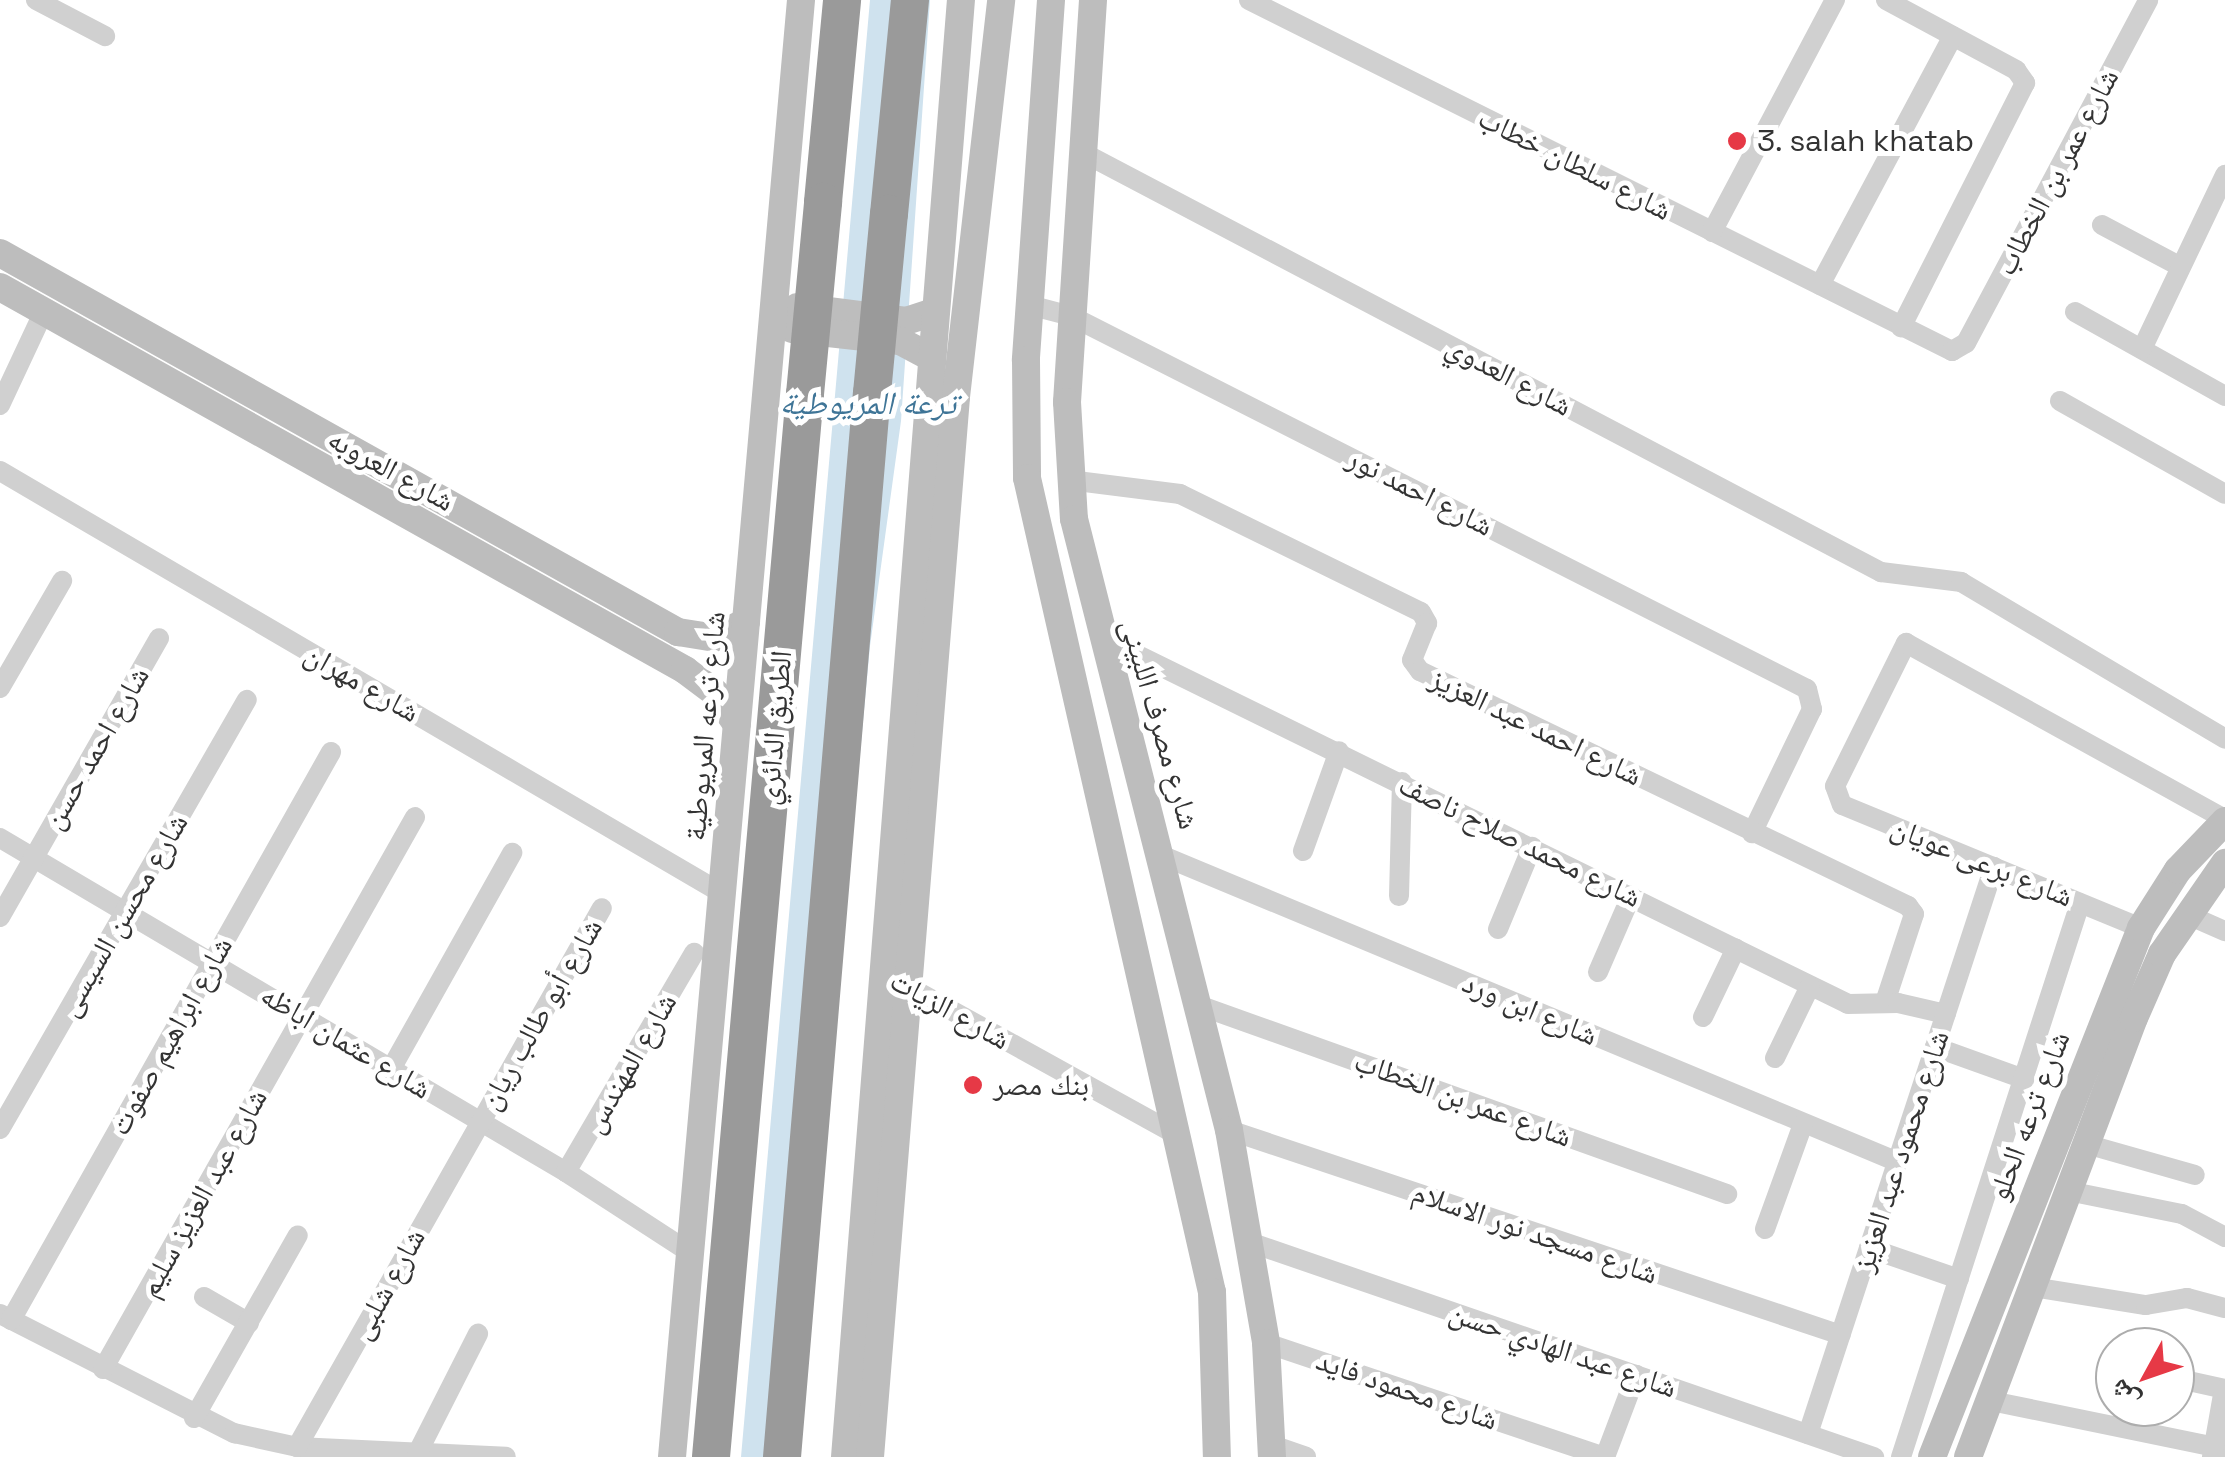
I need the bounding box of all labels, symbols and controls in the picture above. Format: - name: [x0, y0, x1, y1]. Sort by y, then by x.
- street label: شارع عمر بن الخطاب: [1987, 63, 2127, 281]
- street label: شارع سلطان خطاب: [1472, 100, 1678, 228]
- place label: 3. salah khatab: [1757, 123, 1975, 159]
- marker: 3. salah khatab: [1726, 130, 1748, 152]
- street label: شارع العدوي: [1440, 328, 1578, 424]
- water label: ترعة المريوطية: [780, 384, 956, 422]
- street label: شارع العروبه: [322, 421, 460, 519]
- street label: شارع احمد نور: [1341, 440, 1499, 544]
- street label: شارع ترعه المريوطية: [677, 610, 733, 842]
- street label: شارع مصرف اللبينى: [1113, 615, 1207, 833]
- street label: شارع مهران: [298, 636, 426, 730]
- street label: الطريق الدائري: [750, 649, 800, 807]
- street label: شارع احمد حسن: [35, 660, 157, 836]
- street label: شارع احمد عبد العزيز: [1424, 660, 1648, 794]
- street label: شارع محمد صلاح ناصف: [1393, 767, 1647, 915]
- street label: شارع محسن السيسى: [50, 807, 196, 1023]
- street label: شارع برعى عويان: [1886, 809, 2078, 915]
- street label: شارع أبو طالب ريان: [472, 912, 610, 1116]
- street label: شارع ابراهيم صفوت: [102, 930, 240, 1142]
- street label: شارع الزيات: [884, 962, 1016, 1058]
- street label: شارع ابن ورد: [1457, 964, 1603, 1054]
- street label: شارع عثمان اباظه: [254, 977, 438, 1107]
- street label: شارع المهندس: [576, 987, 684, 1139]
- street label: شارع محمود عبد العزيز: [1845, 1026, 1957, 1276]
- street label: شارع ترعه الحلو: [1980, 1026, 2078, 1206]
- street label: شارع عمر بن الخطاب: [1349, 1043, 1577, 1155]
- place label: بنك مصر: [993, 1067, 1089, 1103]
- marker: بنك مصر: [962, 1074, 984, 1096]
- street label: شارع عبد العزيز سليم: [131, 1083, 275, 1303]
- street label: شارع مسجد نور الاسلام: [1408, 1174, 1662, 1292]
- street label: شارع شلبى: [343, 1222, 433, 1346]
- street label: شارع عبد الهادي حسن: [1444, 1294, 1682, 1406]
- north arrow: [2095, 1327, 2195, 1427]
- street label: شارع محمود فايد: [1311, 1342, 1503, 1438]
- text: ش: [2100, 1372, 2147, 1418]

